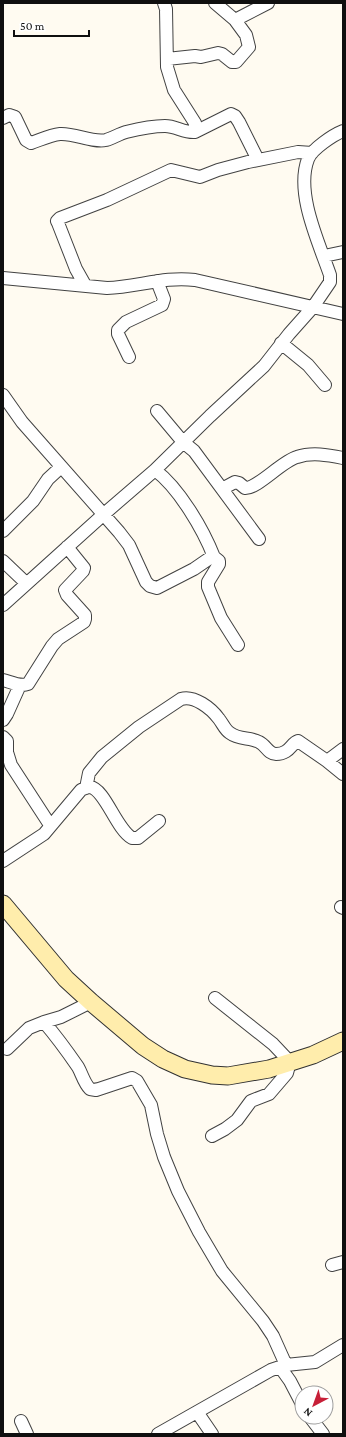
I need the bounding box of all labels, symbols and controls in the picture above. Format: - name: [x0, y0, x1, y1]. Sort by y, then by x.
- scale bar: [14, 12, 89, 38]
- text: 50 m: [20, 19, 45, 33]
- north arrow: [294, 1385, 334, 1425]
- text: N: [300, 1405, 314, 1420]

